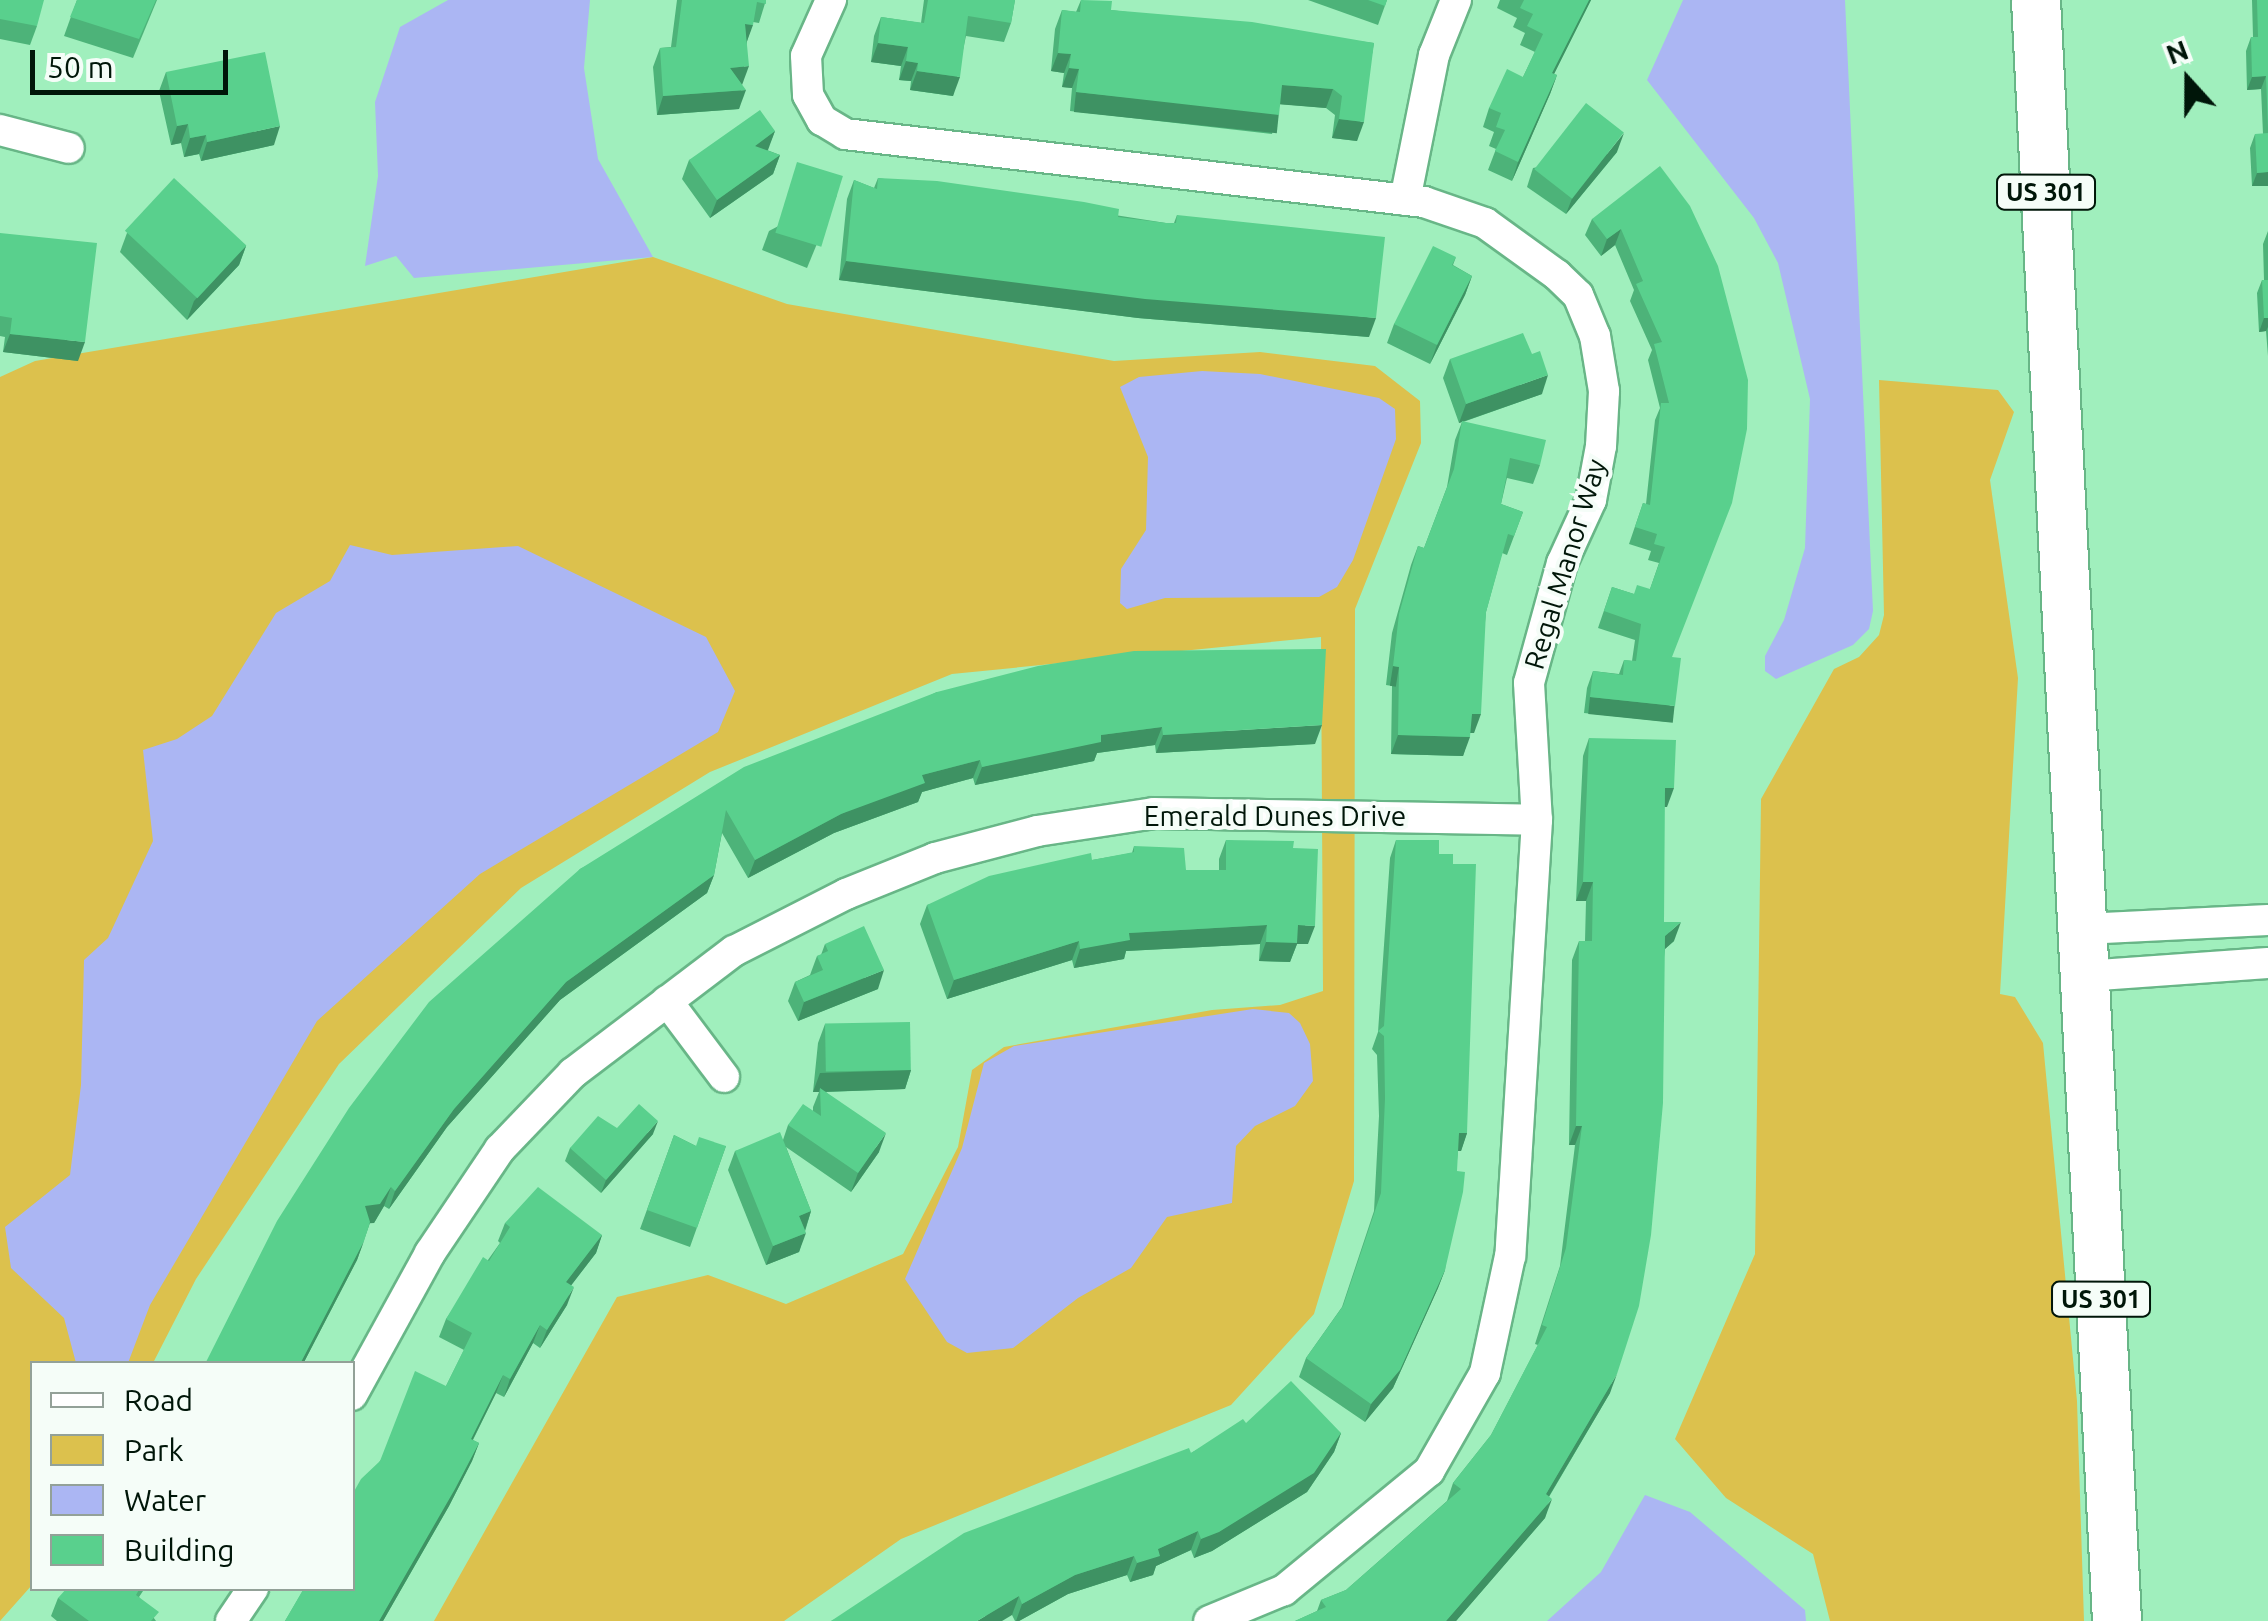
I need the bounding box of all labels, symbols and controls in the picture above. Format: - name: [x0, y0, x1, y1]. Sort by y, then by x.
- scale bar: [35, 30, 232, 92]
- north arrow: [2138, 30, 2238, 130]
- text: N: [2162, 33, 2192, 70]
- text: 50 m: [47, 50, 114, 84]
- road number: US 301: [1996, 172, 2096, 212]
- street label: Regal Manor Way: [1517, 455, 1613, 673]
- street label: Emerald Dunes Drive: [1144, 799, 1406, 833]
- road number: US 301: [2051, 1279, 2151, 1319]
- legend: [30, 1361, 355, 1591]
- text: Road: [124, 1383, 193, 1417]
- text: Park: [124, 1433, 184, 1467]
- text: Water: [124, 1483, 206, 1517]
- text: Building: [124, 1533, 235, 1567]

